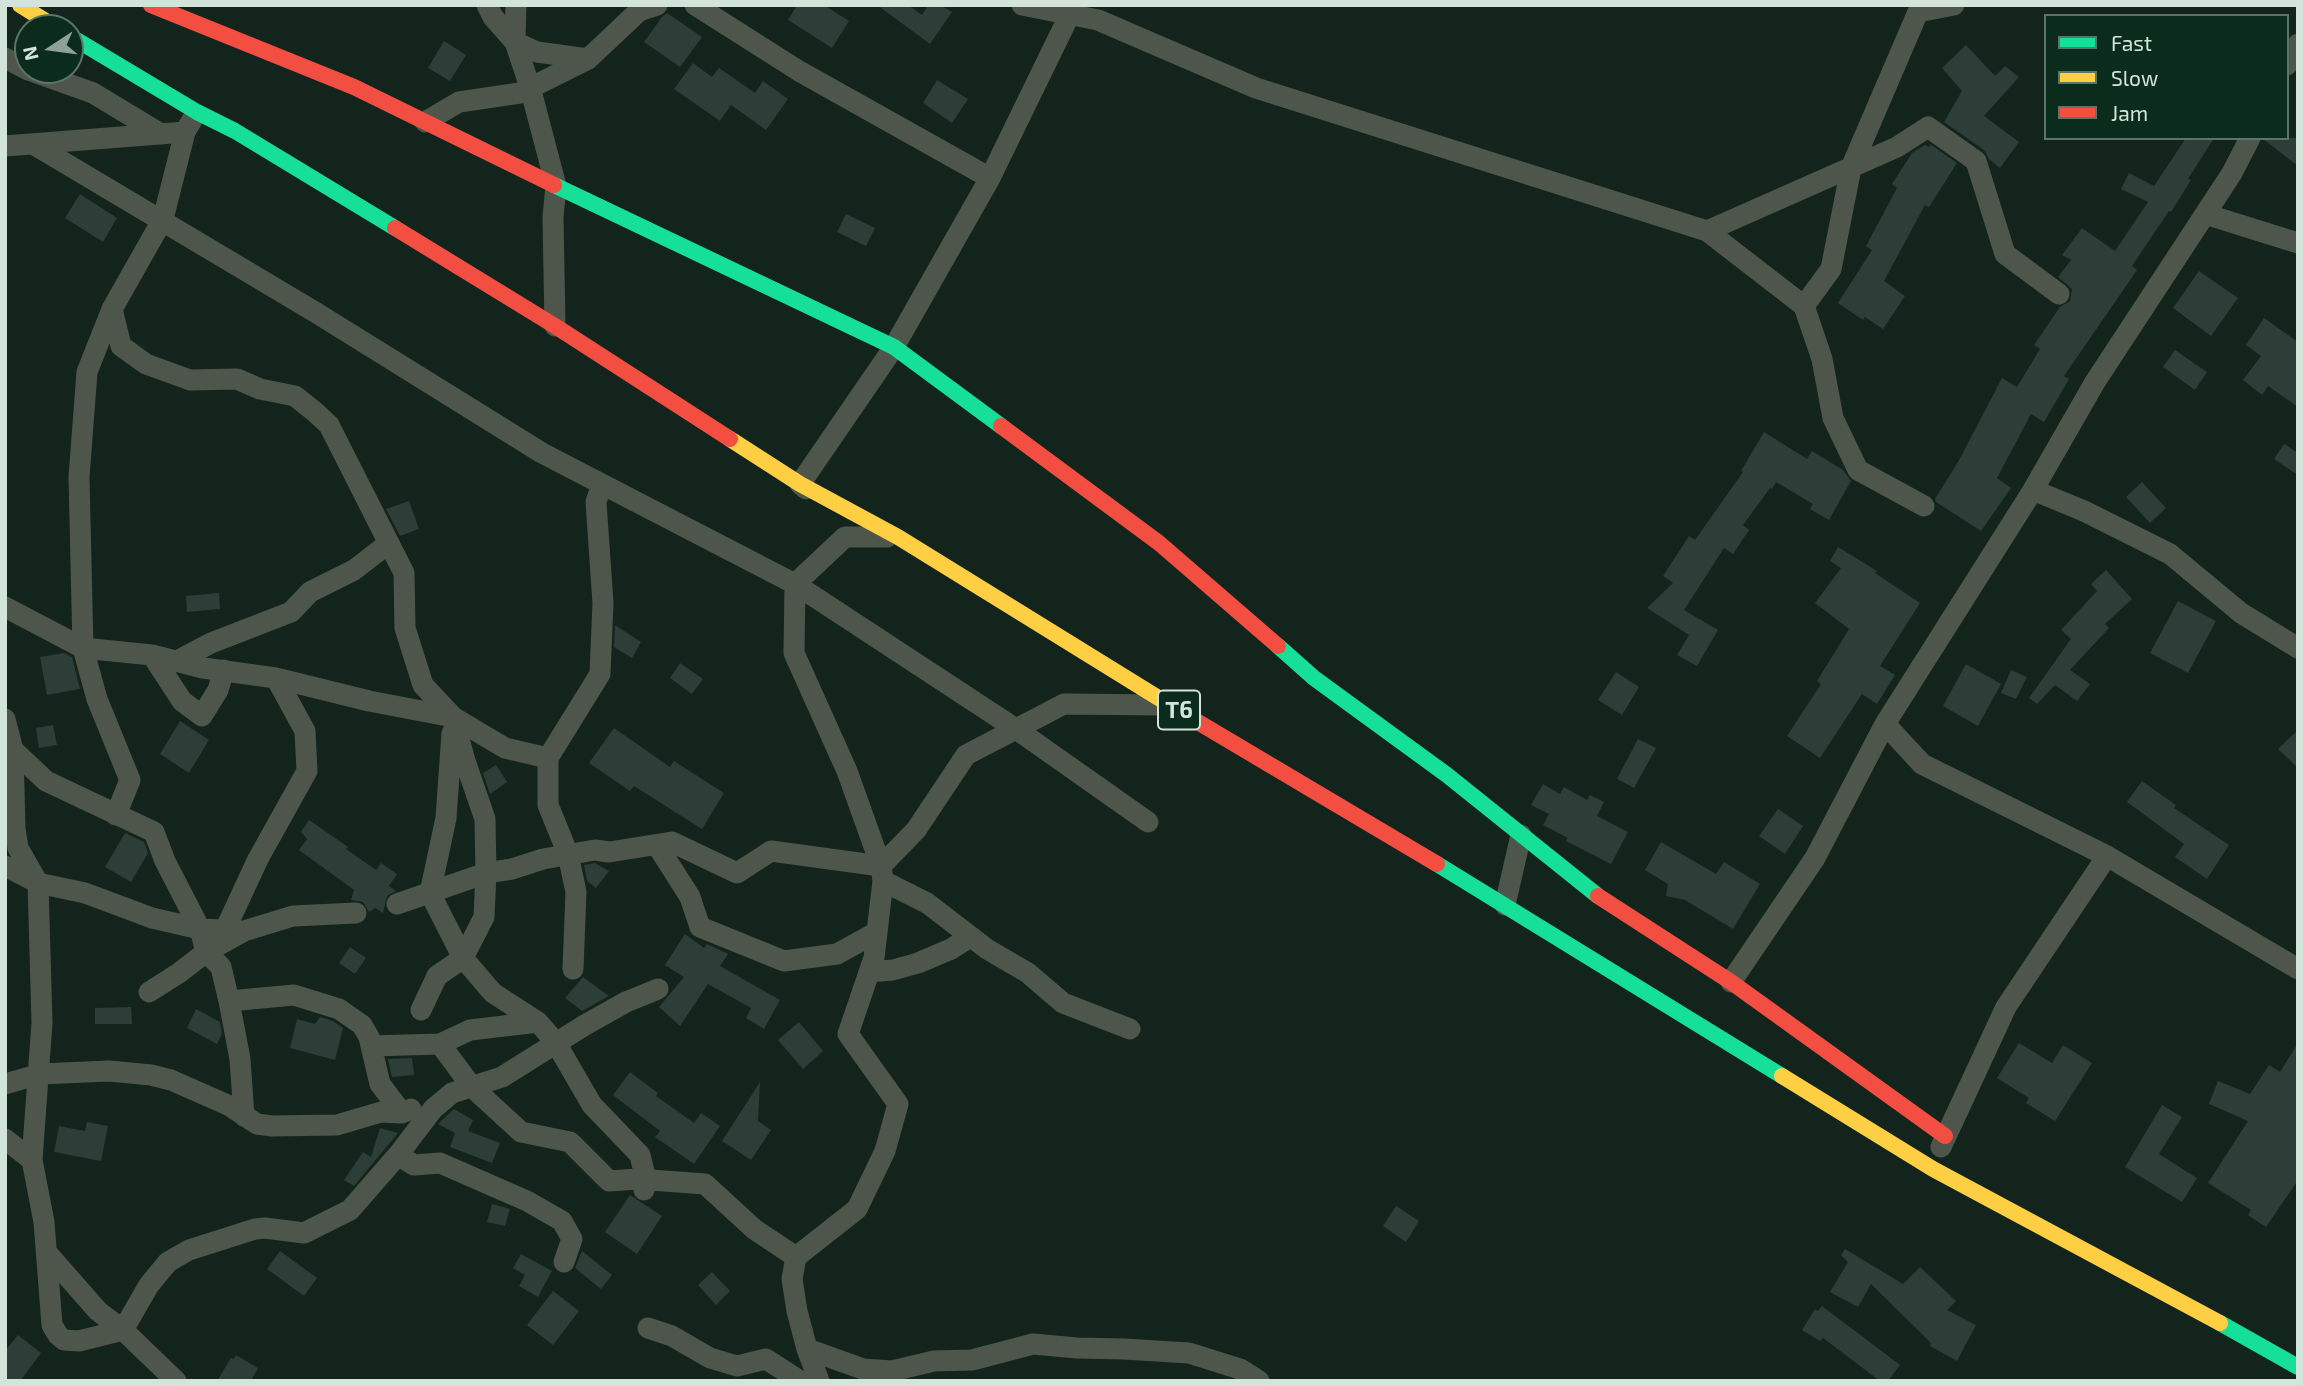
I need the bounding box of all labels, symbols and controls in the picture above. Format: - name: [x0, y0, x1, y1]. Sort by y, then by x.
- north arrow: [14, 14, 84, 84]
- legend: [2044, 14, 2289, 140]
- text: Fast: [2111, 30, 2152, 55]
- text: N: [17, 44, 43, 63]
- text: Slow: [2111, 65, 2158, 90]
- text: Jam: [2111, 100, 2148, 125]
- road number: T6: [1158, 690, 1200, 730]

